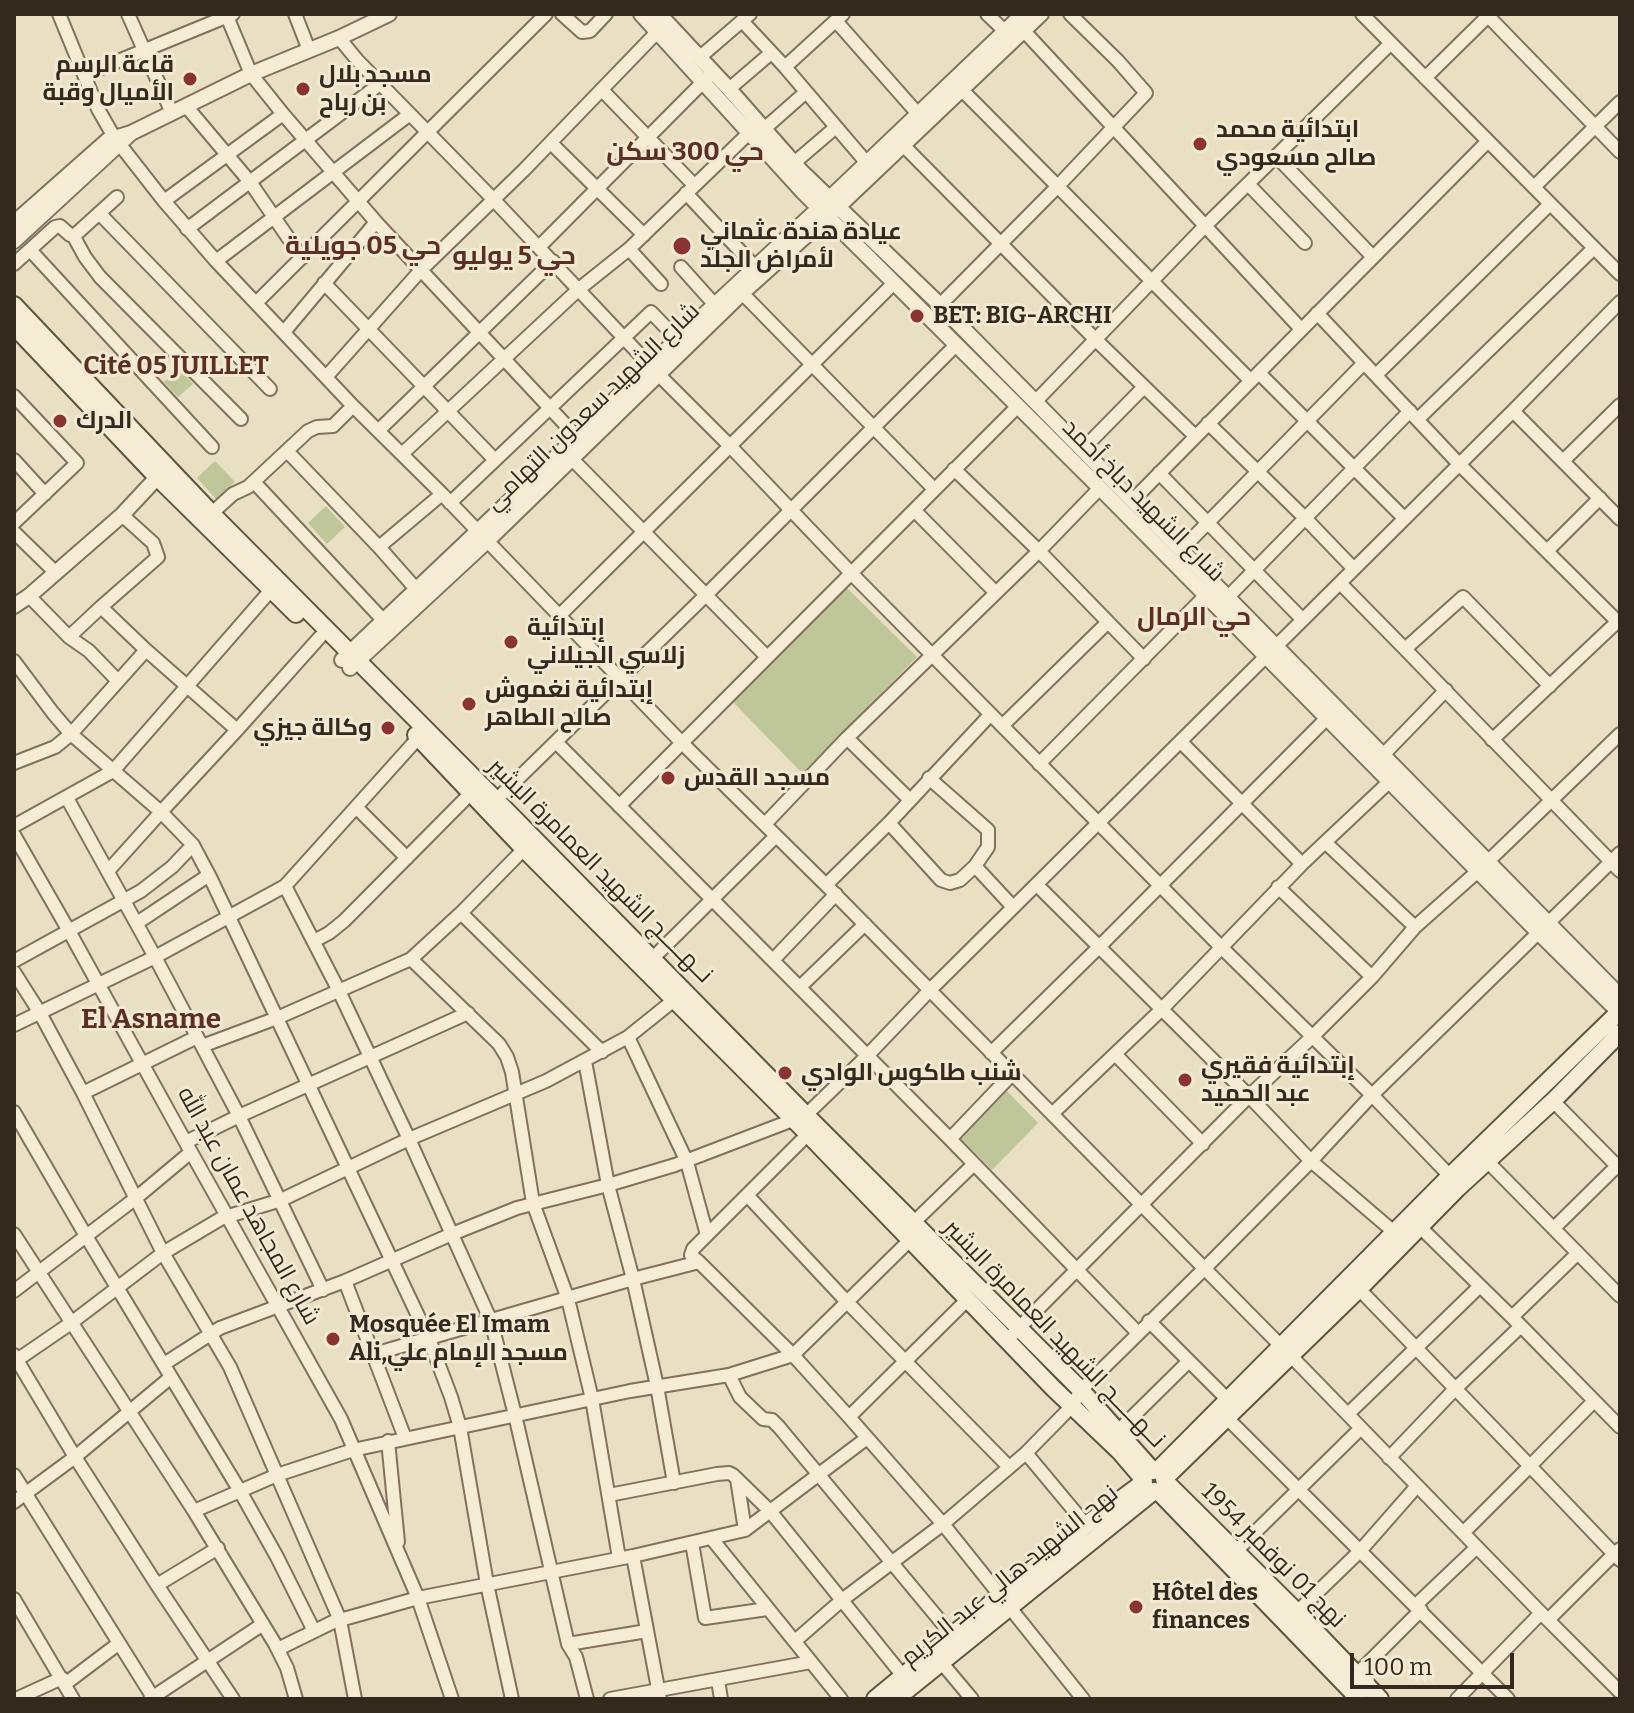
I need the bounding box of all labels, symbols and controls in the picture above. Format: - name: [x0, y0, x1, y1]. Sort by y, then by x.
- place label: قاعة الرسم الأميال وقبة: [43, 51, 174, 107]
- place label: مسجد بلال بن رباح: [319, 61, 432, 117]
- marker: قاعة الرسم الأميال وقبة: [181, 70, 199, 88]
- marker: مسجد بلال بن رباح: [294, 80, 312, 98]
- place label: ابتدائية محمد صالح مسعودي: [1216, 116, 1376, 172]
- marker: ابتدائية محمد صالح مسعودي: [1191, 135, 1209, 153]
- district label: حي 300 سكن: [606, 137, 764, 169]
- place label: عيادة هندة عثماني لأمراض الجلد: [700, 218, 902, 274]
- district label: حي 05 جويلية: [285, 231, 441, 263]
- marker: عيادة هندة عثماني لأمراض الجلد: [671, 235, 693, 257]
- district label: حي 5 يوليو: [452, 241, 576, 273]
- street label: شارع الشهيد سعدون التهامي: [480, 297, 706, 517]
- place label: BET: BIG-ARCHI: [933, 302, 1112, 330]
- marker: BET: BIG-ARCHI: [908, 307, 926, 325]
- district label: Cité 05 JUILLET: [83, 351, 269, 383]
- place label: الدرك: [76, 407, 132, 435]
- marker: الدرك: [51, 412, 69, 430]
- street label: شارع الشهيد دباخ أحمد: [1056, 414, 1230, 588]
- district label: حي الرمال: [1137, 602, 1251, 634]
- place label: إبتدائية زلاسي الجيلاني: [527, 614, 685, 670]
- marker: إبتدائية زلاسي الجيلاني: [502, 633, 520, 651]
- place label: إبتدائية نغموش صالح الطاهر: [485, 676, 653, 732]
- marker: إبتدائية نغموش صالح الطاهر: [460, 695, 478, 713]
- place label: وكالة جيزي: [253, 714, 372, 742]
- marker: وكالة جيزي: [379, 719, 397, 737]
- street label: نــهـــــج الشهيد العمامرة البشير: [481, 752, 719, 990]
- place label: مسجد القدس: [684, 764, 830, 792]
- marker: مسجد القدس: [659, 769, 677, 787]
- district label: El Asname: [81, 1003, 221, 1037]
- place label: إبتدائية فقيري عبد الحميد: [1201, 1052, 1355, 1108]
- place label: شنب طاكوس الوادي: [801, 1059, 1022, 1087]
- marker: شنب طاكوس الوادي: [776, 1064, 794, 1082]
- marker: إبتدائية فقيري عبد الحميد: [1176, 1071, 1194, 1089]
- street label: شارع المجاهد عمان عبد الله: [170, 1082, 326, 1330]
- street label: نــهـــــج الشهيد العمامرة البشير: [937, 1214, 1171, 1454]
- place label: Mosquée El Imam Ali,مسجد الإمام علي: [349, 1311, 568, 1367]
- marker: Mosquée El Imam Ali,مسجد الإمام علي: [324, 1330, 342, 1348]
- street label: نهج 01 نوفمبر 1954: [1195, 1478, 1351, 1634]
- street label: نهج الشهيد هالي عبد الكريم: [896, 1480, 1124, 1672]
- place label: Hôtel des finances: [1152, 1579, 1258, 1635]
- marker: Hôtel des finances: [1127, 1598, 1145, 1616]
- scale bar: [1354, 1637, 1518, 1687]
- text: 100 m: [1364, 1653, 1432, 1681]

